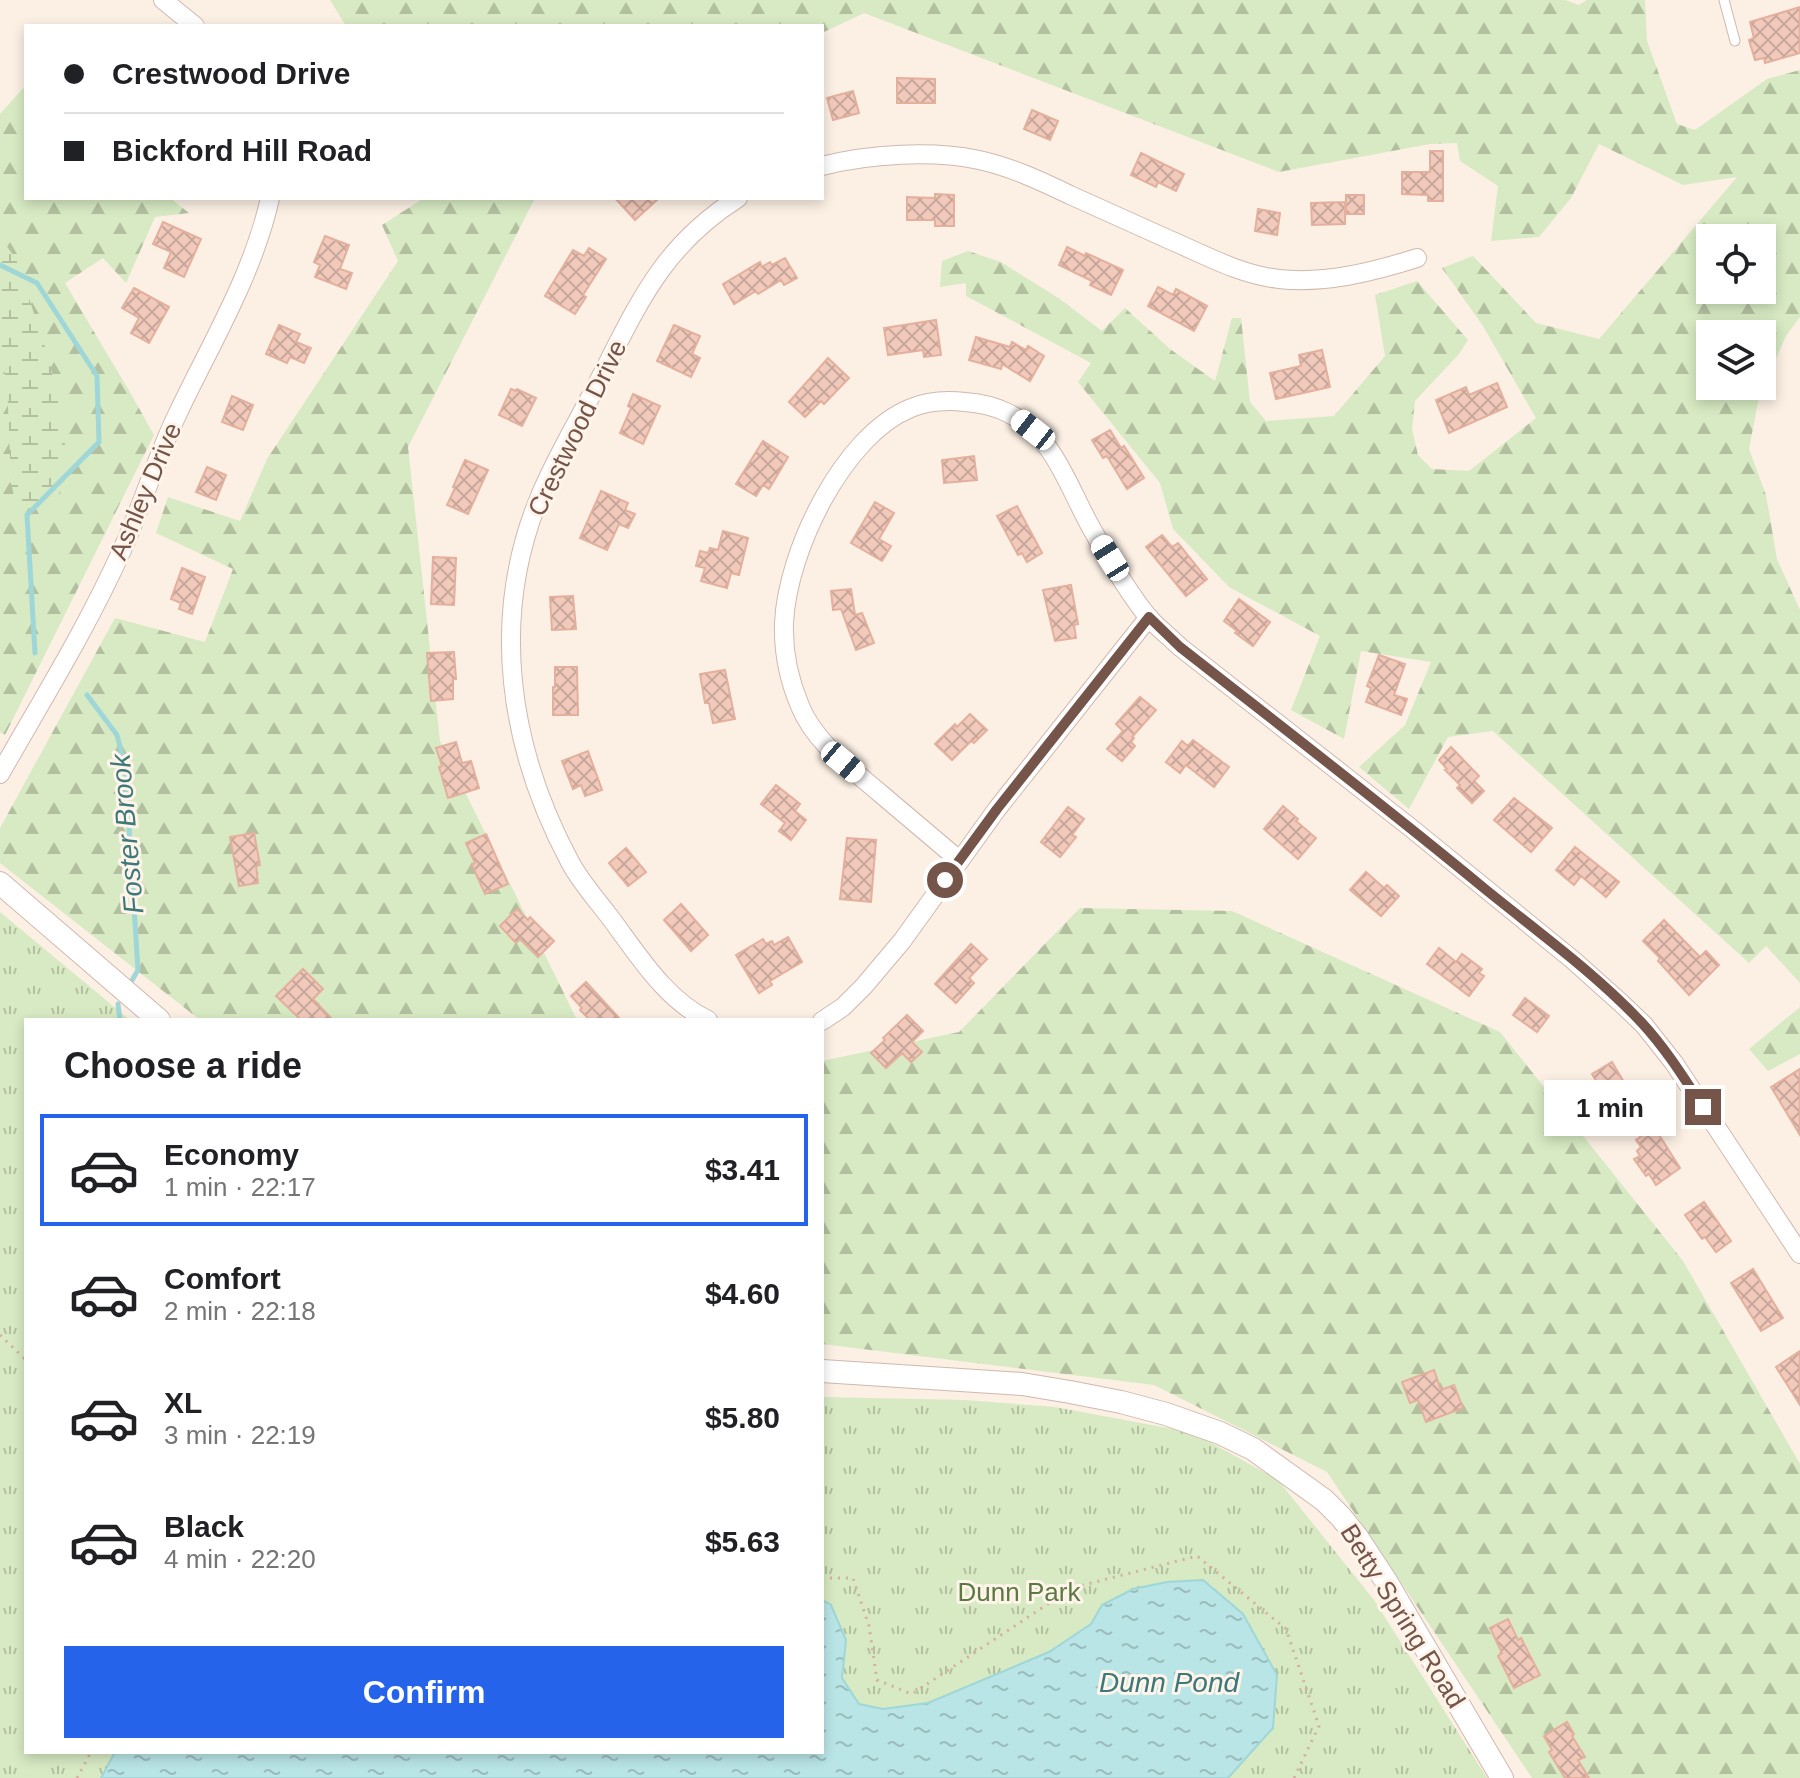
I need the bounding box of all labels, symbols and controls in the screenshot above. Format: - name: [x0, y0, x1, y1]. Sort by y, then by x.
- text: Crestwood Drive: [112, 57, 350, 90]
- text: Bickford Hill Road: [112, 134, 372, 167]
- map controls: [1696, 224, 1776, 400]
- button: locate: [1696, 224, 1776, 304]
- button: layers: [1696, 320, 1776, 400]
- street label: Crestwood Drive: [521, 335, 633, 521]
- car: [1007, 406, 1059, 454]
- street label: Ashley Drive: [103, 418, 187, 564]
- car: [1087, 531, 1133, 585]
- car: [817, 737, 869, 787]
- water label: Foster Brook: [104, 751, 149, 915]
- route start: [927, 862, 963, 898]
- text: Choose a ride: [64, 1045, 302, 1086]
- callout: 1 min: [1543, 1079, 1675, 1135]
- route end: [1685, 1089, 1721, 1125]
- text: 1 min: [1576, 1093, 1644, 1123]
- icon: car: [68, 1134, 140, 1206]
- text: Economy: [164, 1138, 299, 1171]
- text: $3.41: [705, 1153, 780, 1186]
- text: 1 min · 22:17: [164, 1172, 316, 1202]
- icon: car: [68, 1258, 140, 1330]
- text: Comfort: [164, 1262, 281, 1295]
- text: $4.60: [705, 1277, 780, 1310]
- text: 2 min · 22:18: [164, 1296, 316, 1326]
- icon: car: [68, 1382, 140, 1454]
- text: XL: [164, 1386, 202, 1419]
- text: $5.80: [705, 1401, 780, 1434]
- text: 3 min · 22:19: [164, 1420, 316, 1450]
- icon: car: [68, 1506, 140, 1578]
- text: Black: [164, 1510, 244, 1543]
- street label: Betty Spring Road: [1334, 1519, 1472, 1713]
- text: $5.63: [705, 1525, 780, 1558]
- text: 4 min · 22:20: [164, 1544, 316, 1574]
- park label: Dunn Park: [958, 1577, 1081, 1607]
- button: Confirm: [64, 1646, 784, 1738]
- water label: Dunn Pond: [1099, 1667, 1240, 1698]

